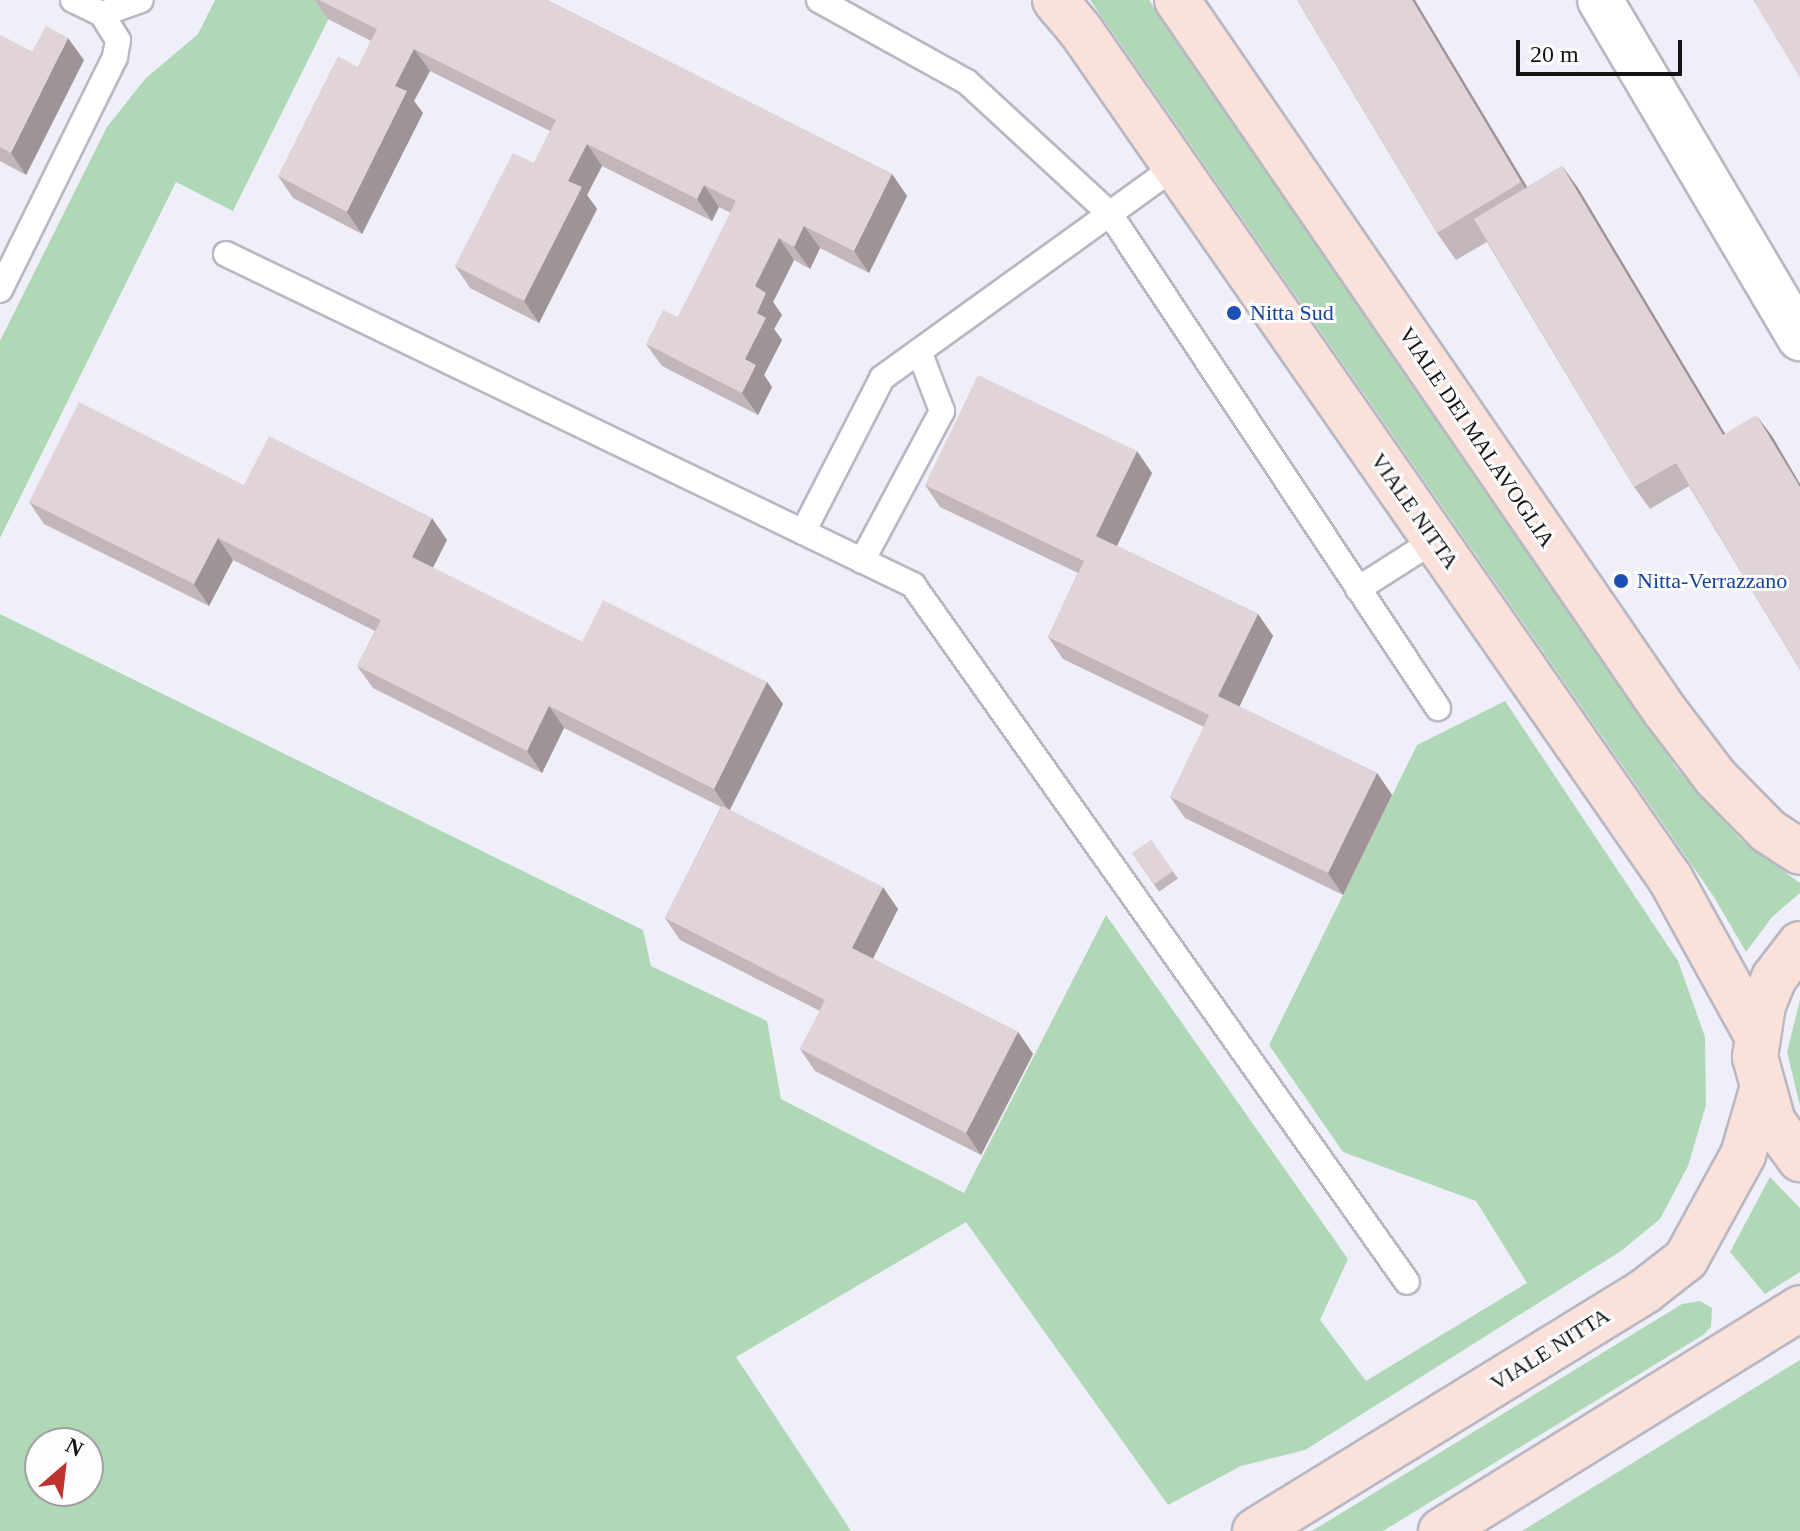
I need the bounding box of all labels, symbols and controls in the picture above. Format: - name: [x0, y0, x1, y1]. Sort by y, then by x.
- scale bar: [1520, 24, 1686, 74]
- text: 20 m: [1530, 41, 1579, 67]
- place label: Nitta Sud: [1250, 300, 1334, 326]
- marker: Nitta Sud: [1225, 304, 1243, 322]
- street label: VIALE DEI MALAVOGLIA: [1393, 322, 1561, 552]
- street label: VIALE NITTA: [1365, 448, 1465, 574]
- place label: Nitta-Verrazzano: [1637, 568, 1787, 594]
- marker: Nitta-Verrazzano: [1612, 572, 1630, 590]
- street label: VIALE NITTA: [1485, 1302, 1615, 1396]
- north arrow: [24, 1427, 104, 1507]
- text: N: [62, 1432, 87, 1462]

